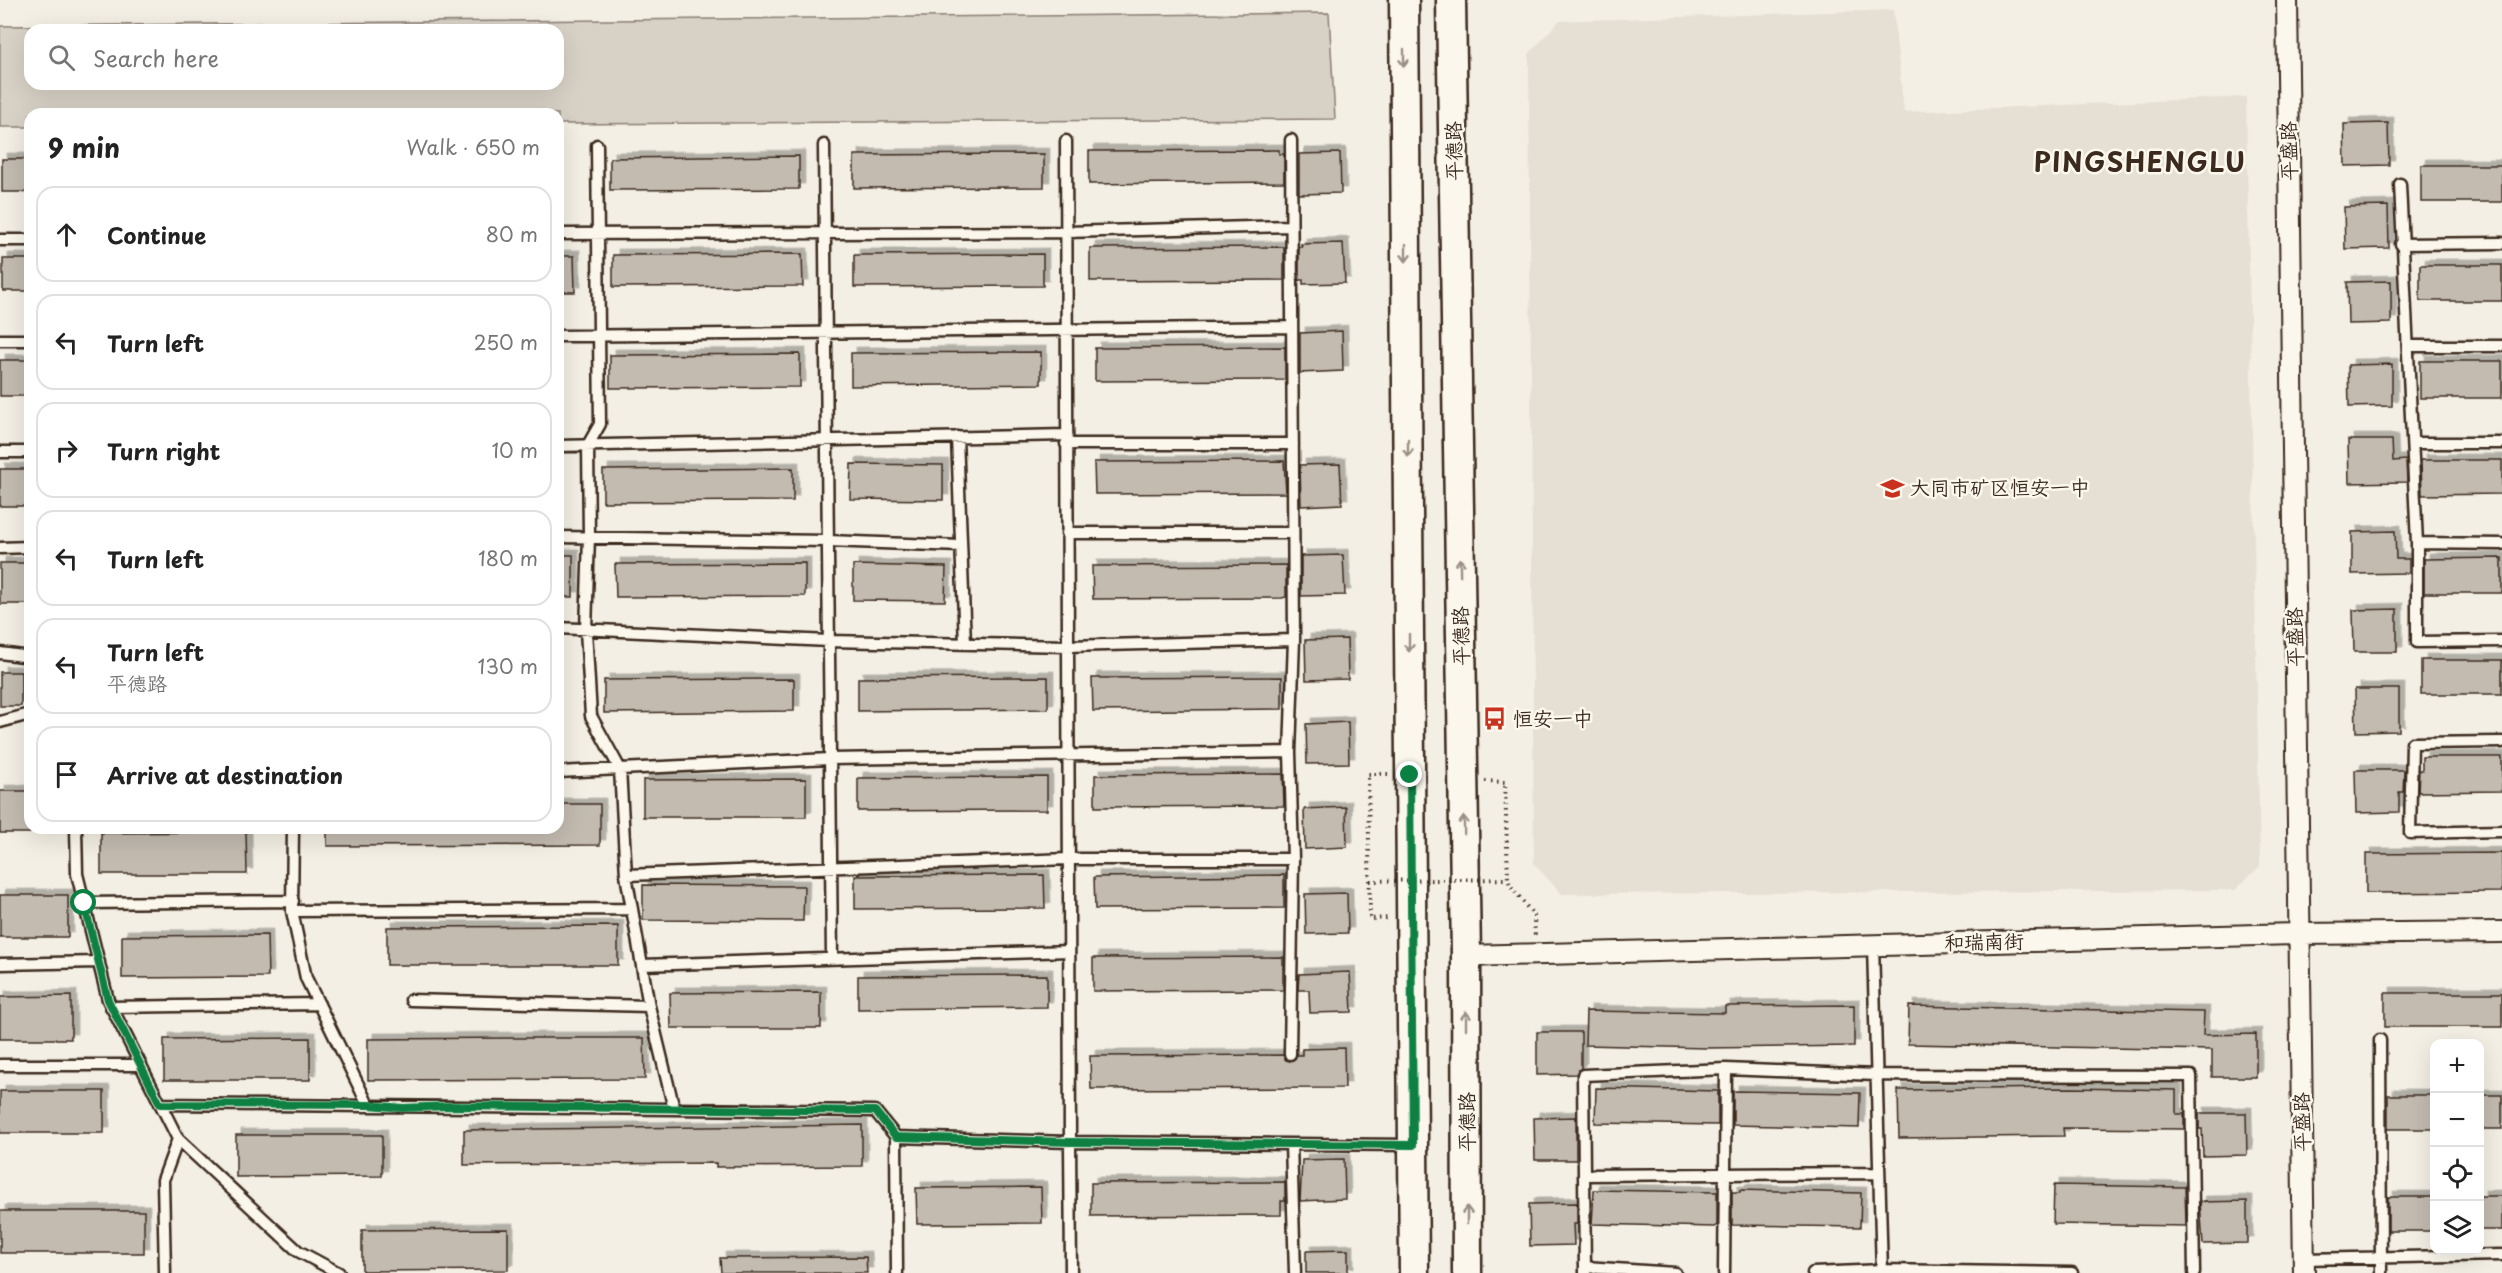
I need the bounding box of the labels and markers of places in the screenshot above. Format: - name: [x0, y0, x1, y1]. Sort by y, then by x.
- place label: 大同市矿区恒安一中: [1910, 472, 2090, 502]
- school or university icon: 大同市矿区恒安一中: [1879, 475, 1905, 501]
- place label: 恒安一中: [1513, 703, 1593, 733]
- bus stop icon: 恒安一中: [1482, 706, 1508, 732]

